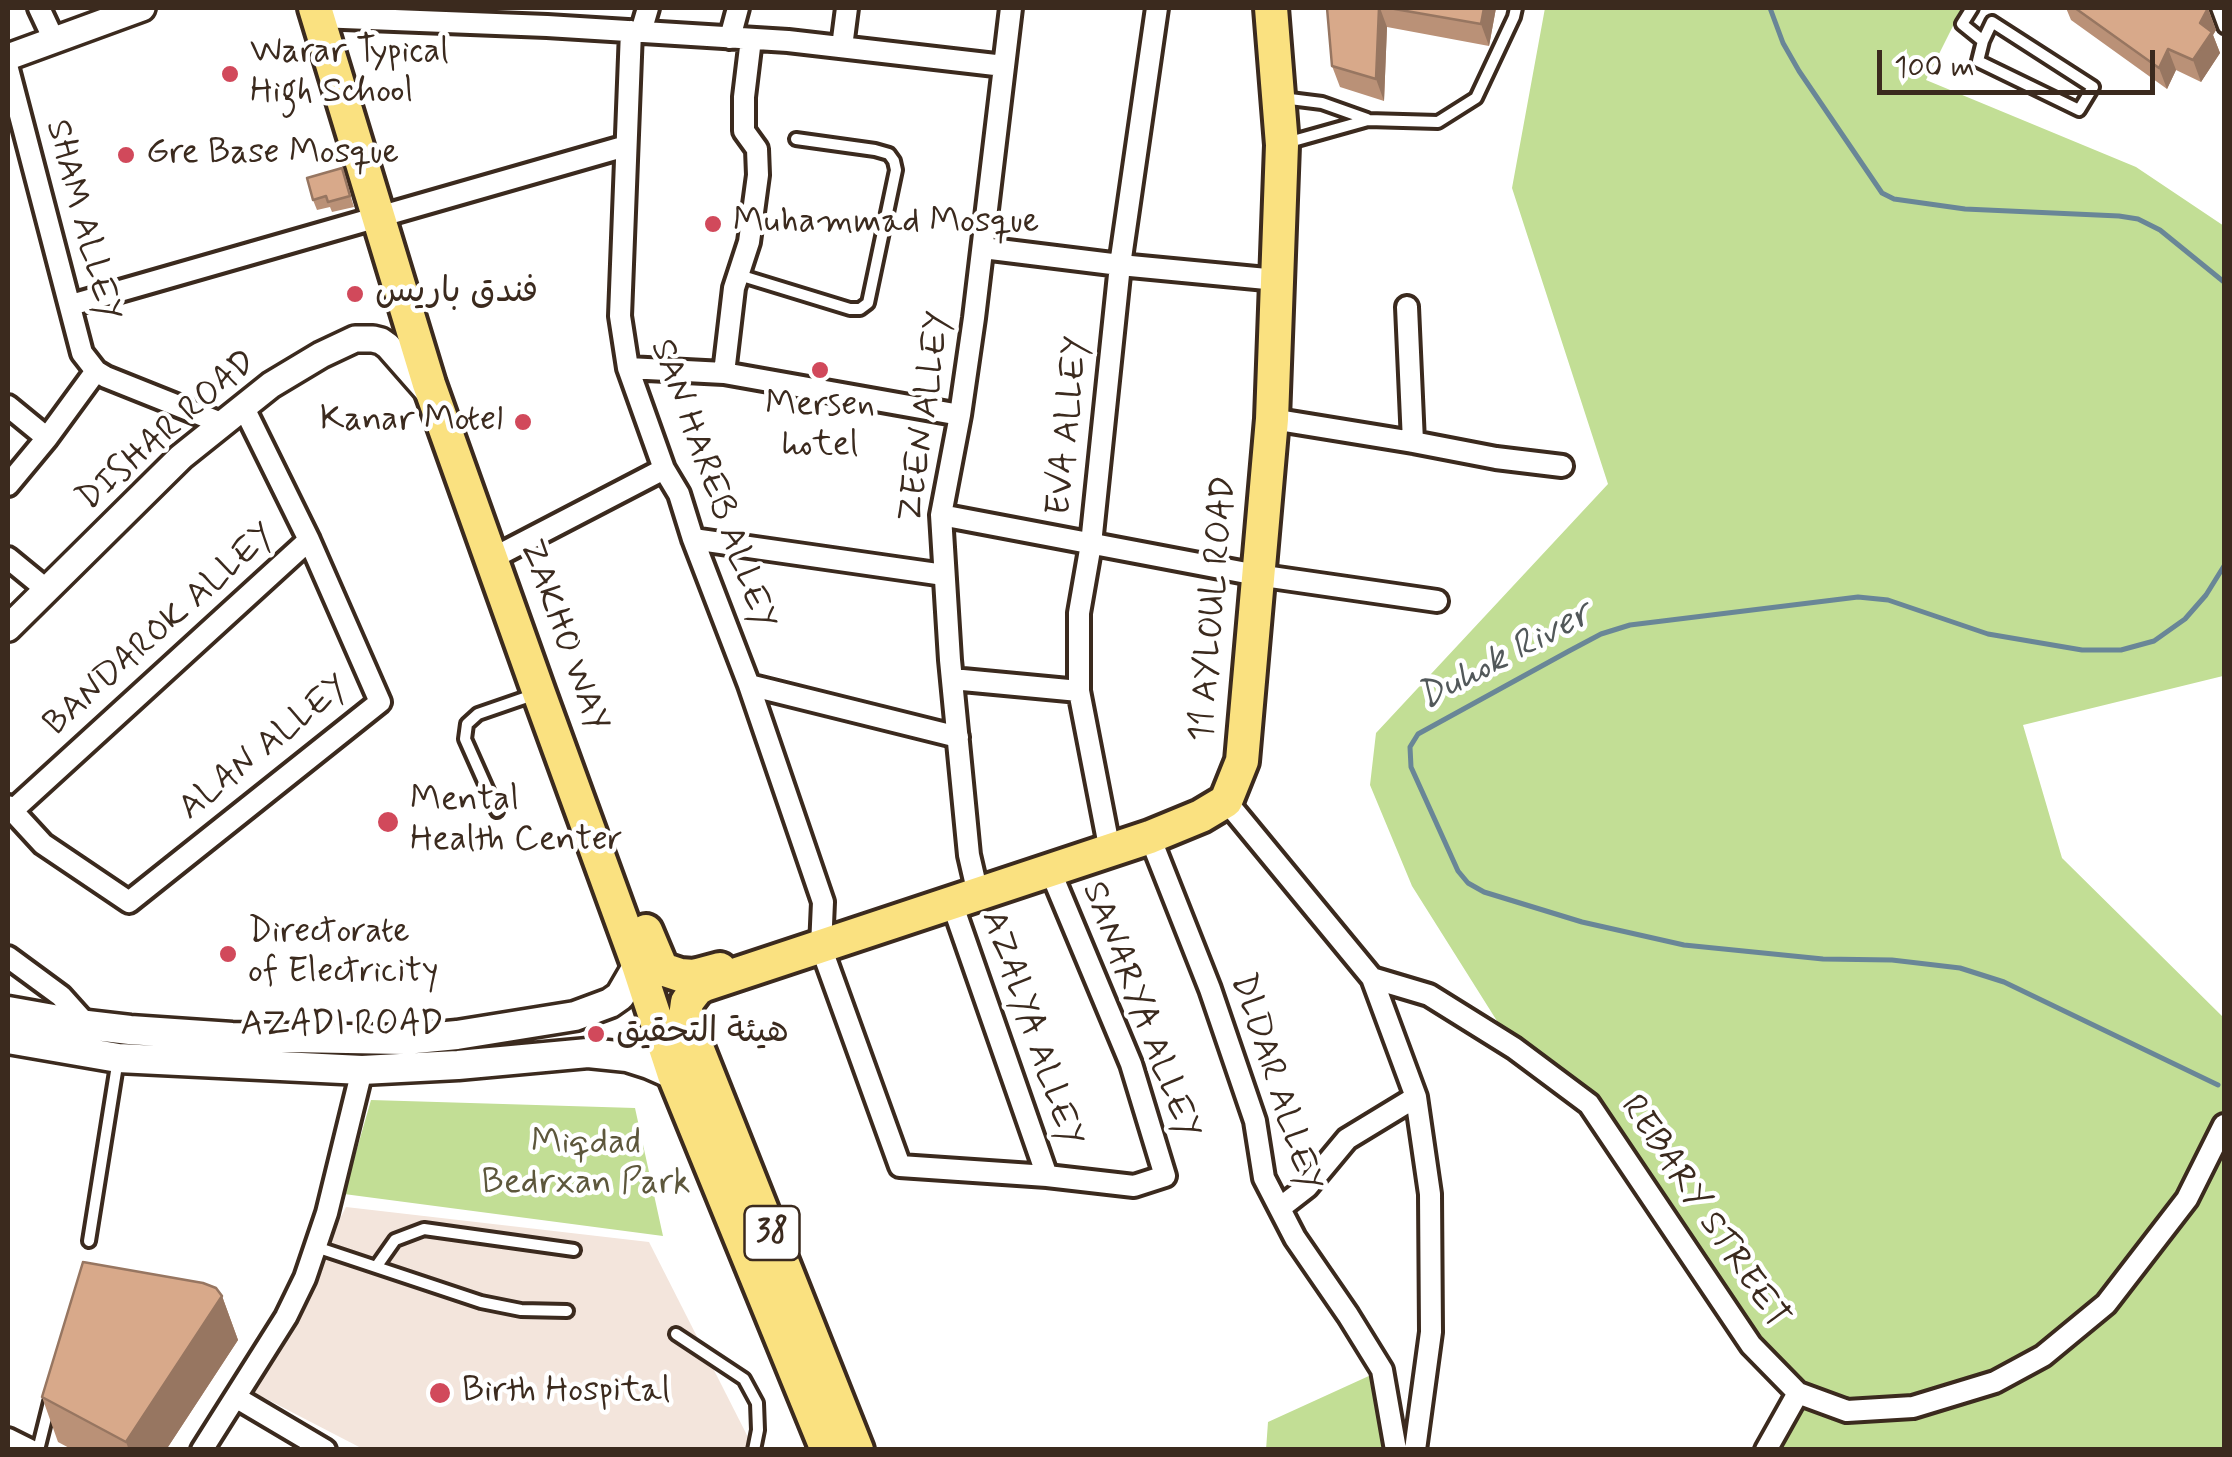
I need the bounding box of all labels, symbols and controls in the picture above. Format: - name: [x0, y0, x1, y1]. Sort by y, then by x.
- scale bar: [1882, 30, 2160, 92]
- place label: Warar Typical High School: [250, 33, 449, 115]
- text: 100 m: [1894, 48, 1975, 87]
- marker: Warar Typical High School: [219, 63, 241, 85]
- street label: SHAM ALLEY: [34, 116, 128, 326]
- place label: Gre Base Mosque: [146, 134, 399, 176]
- marker: Gre Base Mosque: [115, 144, 137, 166]
- place label: Muhammad Mosque: [733, 203, 1039, 245]
- marker: Muhammad Mosque: [702, 213, 724, 235]
- place label: فندق باريس: [375, 273, 538, 315]
- marker: فندق باريس: [344, 283, 366, 305]
- street label: ZEEN ALLEY: [891, 309, 963, 525]
- street label: SAN HAREB ALLEY: [639, 334, 783, 636]
- street label: EVA ALLEY: [1040, 334, 1100, 518]
- street label: DISHAR ROAD: [70, 343, 266, 521]
- marker: Mersen hotel: [809, 359, 831, 381]
- place label: Mersen hotel: [765, 386, 875, 468]
- place label: Kanar Motel: [320, 401, 503, 443]
- marker: Kanar Motel: [512, 411, 534, 433]
- street label: 11 AYLOUL ROAD: [1182, 474, 1248, 744]
- street label: BANDAROK ALLEY: [36, 516, 286, 746]
- street label: ZAKHO WAY: [508, 534, 616, 738]
- water label: Duhok River: [1410, 593, 1600, 723]
- street label: ALAN ALLEY: [171, 668, 359, 830]
- place label: Mental Health Center: [410, 781, 623, 863]
- marker: Mental Health Center: [375, 809, 401, 835]
- street label: SANARYA ALLEY: [1071, 877, 1207, 1145]
- street label: AZALYA ALLEY: [970, 905, 1090, 1153]
- place label: Directorate of Electricity: [248, 913, 438, 995]
- marker: Directorate of Electricity: [217, 943, 239, 965]
- street label: DLDAR ALLEY: [1219, 969, 1329, 1197]
- street label: AZADI ROAD: [240, 1006, 444, 1048]
- place label: هيئة التحقيق: [616, 1013, 789, 1055]
- marker: هيئة التحقيق: [585, 1023, 607, 1045]
- street label: REBARY STREET: [1609, 1088, 1797, 1338]
- park label: Miqdad Bedrxan Park: [481, 1124, 691, 1206]
- road number: 38: [744, 1206, 800, 1260]
- place label: Birth Hospital: [462, 1372, 670, 1414]
- marker: Birth Hospital: [427, 1380, 453, 1406]

